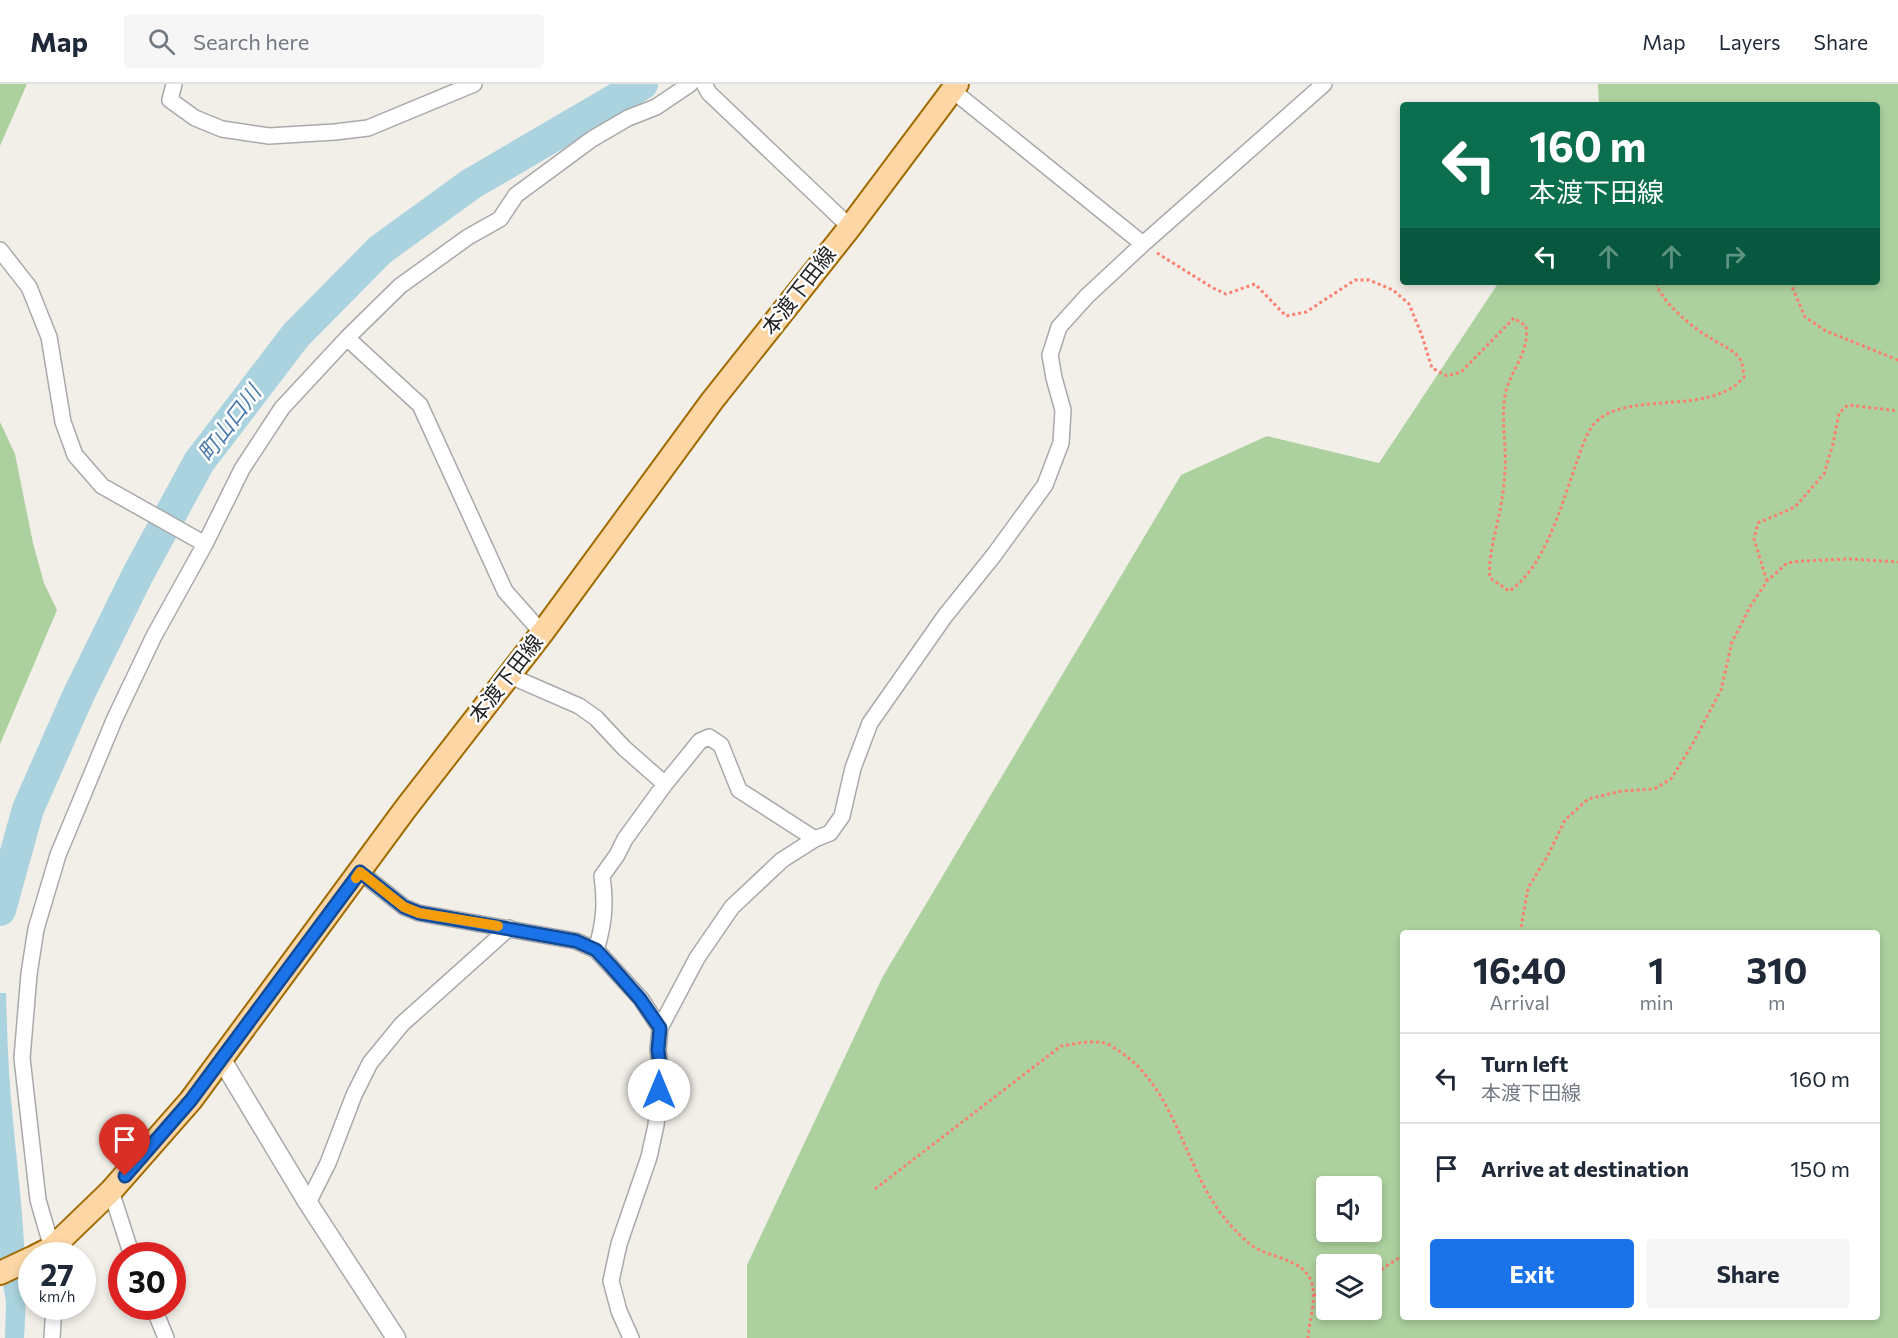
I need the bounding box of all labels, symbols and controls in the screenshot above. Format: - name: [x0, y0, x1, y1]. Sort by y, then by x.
- search box: [124, 14, 544, 68]
- text: Map: [30, 24, 88, 58]
- icon: search: [145, 25, 178, 58]
- text: Search here: [193, 28, 309, 55]
- text: Map: [1642, 29, 1686, 54]
- text: Layers: [1719, 29, 1781, 54]
- text: Share: [1814, 29, 1868, 54]
- text: 160 m: [1529, 119, 1647, 171]
- icon: left: [1430, 126, 1508, 204]
- text: 本渡下田線: [1529, 175, 1664, 208]
- icon: left: [1529, 240, 1562, 273]
- icon: ahead: [1592, 240, 1625, 273]
- icon: ahead: [1655, 240, 1688, 273]
- icon: right: [1718, 240, 1751, 273]
- street label: 本渡下田線: [756, 241, 840, 339]
- water label: 町山口川: [191, 378, 267, 466]
- street label: 本渡下田線: [463, 629, 547, 727]
- text: 16:40: [1473, 947, 1567, 991]
- text: 1: [1648, 947, 1665, 991]
- text: 310: [1746, 947, 1807, 991]
- text: Arrival: [1489, 990, 1550, 1014]
- text: min: [1639, 990, 1673, 1014]
- text: m: [1768, 990, 1785, 1014]
- text: Turn left: [1481, 1050, 1568, 1077]
- position arrow: [627, 1058, 691, 1122]
- icon: left: [1430, 1062, 1463, 1095]
- text: 160 m: [1789, 1065, 1850, 1092]
- text: 本渡下田線: [1481, 1080, 1581, 1104]
- pin: [99, 1114, 150, 1176]
- icon: arrive: [108, 1123, 141, 1156]
- icon: arrive: [1430, 1152, 1463, 1185]
- text: Arrive at destination: [1481, 1155, 1689, 1182]
- text: 150 m: [1790, 1155, 1850, 1182]
- map controls: [1316, 1176, 1382, 1320]
- button: sound: [1316, 1176, 1382, 1242]
- button: Exit: [1430, 1239, 1634, 1308]
- button: Share: [1646, 1239, 1850, 1308]
- speed limit sign: 30: [108, 1242, 186, 1320]
- button: layers: [1316, 1254, 1382, 1320]
- text: 27: [40, 1255, 74, 1292]
- text: km/h: [39, 1287, 75, 1305]

